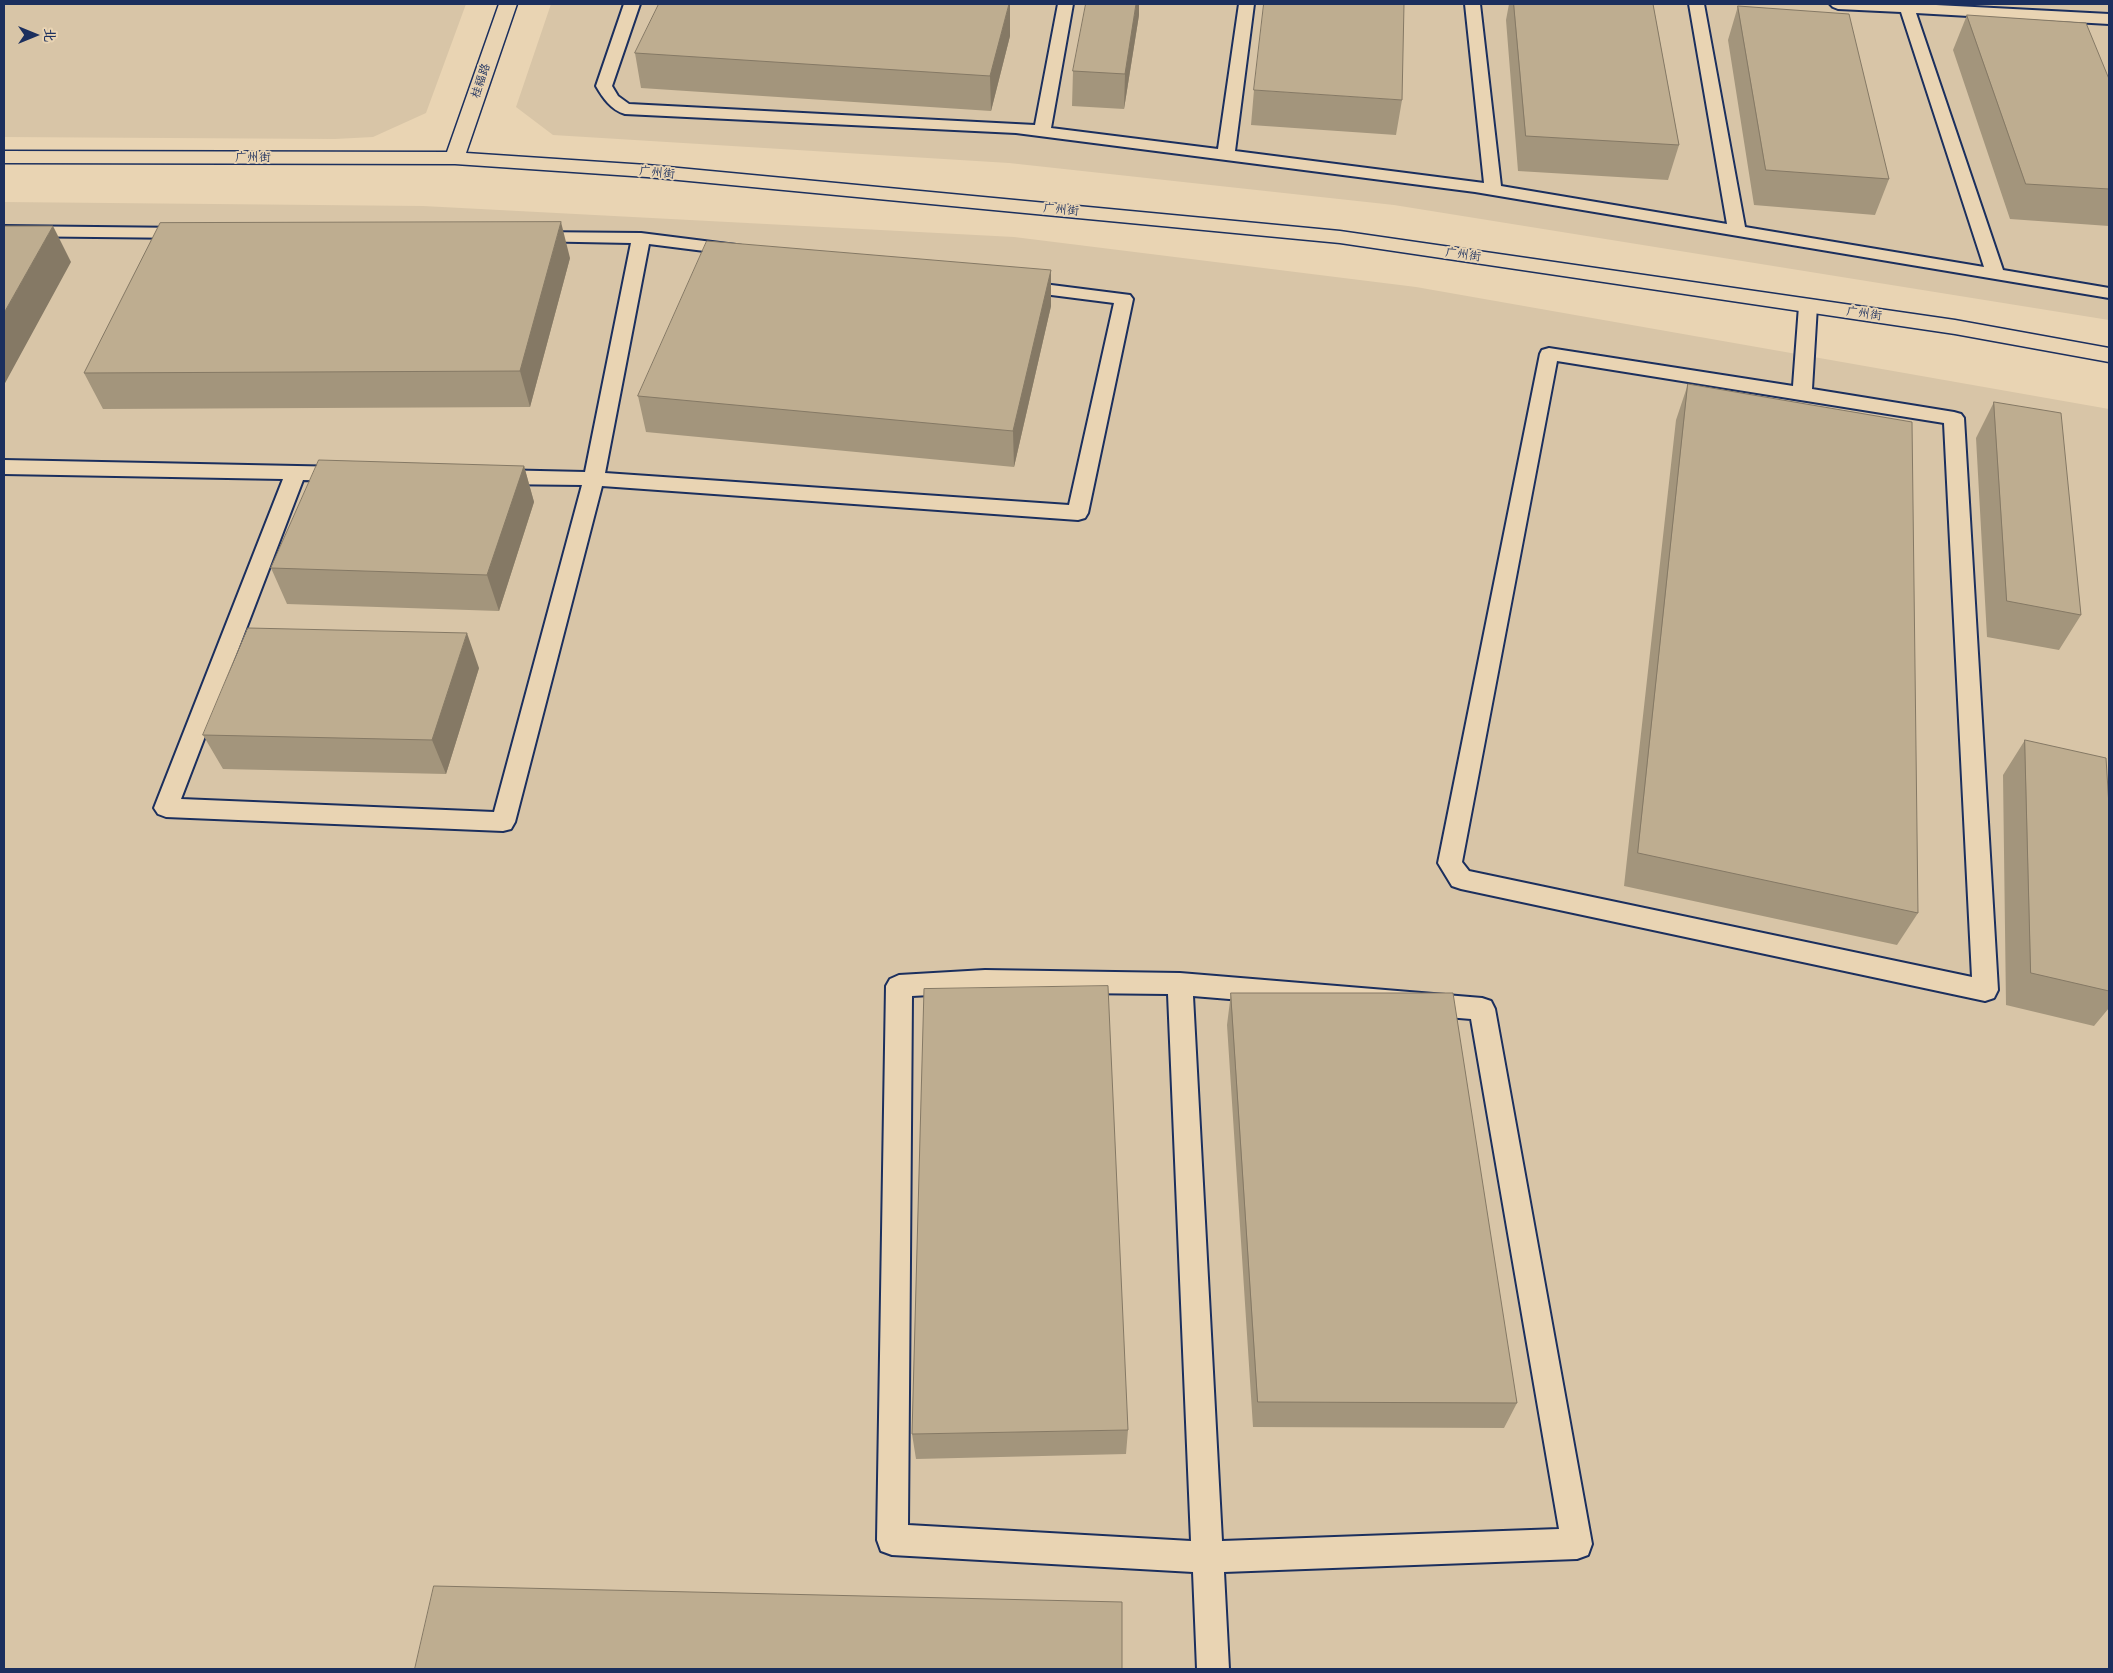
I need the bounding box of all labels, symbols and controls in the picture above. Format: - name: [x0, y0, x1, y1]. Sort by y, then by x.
- north arrow: [10, 10, 60, 60]
- text: 北: [41, 28, 60, 42]
- street label: 桂福路: [468, 62, 494, 100]
- street label: 广州街: [235, 151, 271, 165]
- street label: 广州街: [638, 164, 676, 182]
- street label: 广州街: [1042, 201, 1080, 219]
- street label: 广州街: [1444, 245, 1482, 265]
- street label: 广州街: [1845, 304, 1883, 324]

